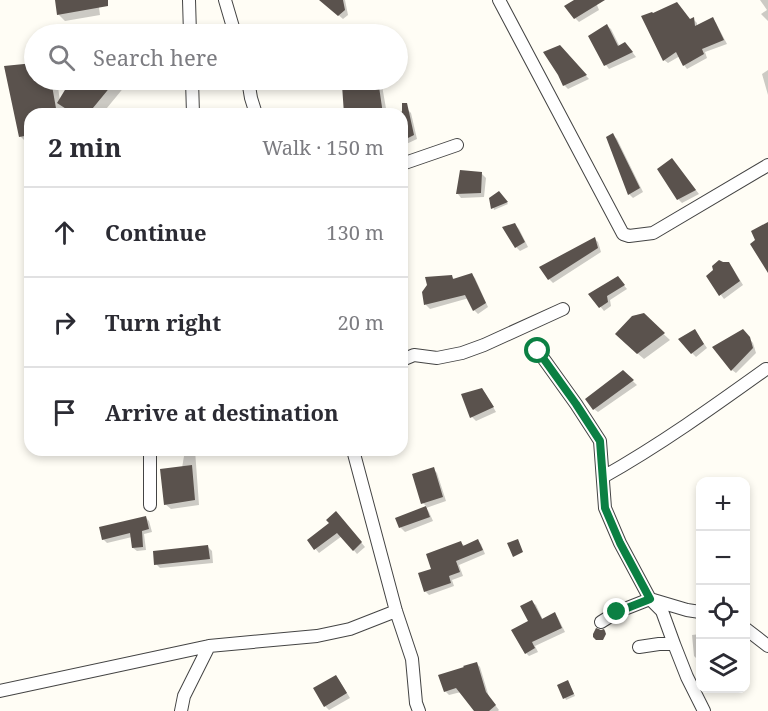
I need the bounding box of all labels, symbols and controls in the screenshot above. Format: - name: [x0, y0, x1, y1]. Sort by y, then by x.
- search box: [24, 24, 408, 90]
- icon: search: [45, 41, 78, 74]
- text: Search here: [93, 42, 218, 72]
- text: 2 min: [48, 129, 122, 165]
- text: Walk · 150 m: [262, 134, 384, 161]
- icon: ahead: [48, 216, 81, 249]
- text: Continue: [105, 217, 207, 247]
- text: 130 m: [326, 219, 384, 246]
- icon: right: [48, 306, 81, 339]
- text: Turn right: [105, 307, 221, 337]
- text: 20 m: [338, 309, 384, 336]
- route start: [524, 337, 550, 363]
- icon: arrive: [48, 396, 81, 429]
- text: Arrive at destination: [105, 397, 339, 427]
- map controls: [696, 477, 750, 693]
- button: +: [696, 477, 750, 531]
- button: −: [696, 531, 750, 585]
- button: locate: [696, 585, 750, 639]
- route end: [603, 598, 629, 624]
- button: layers: [696, 639, 750, 693]

